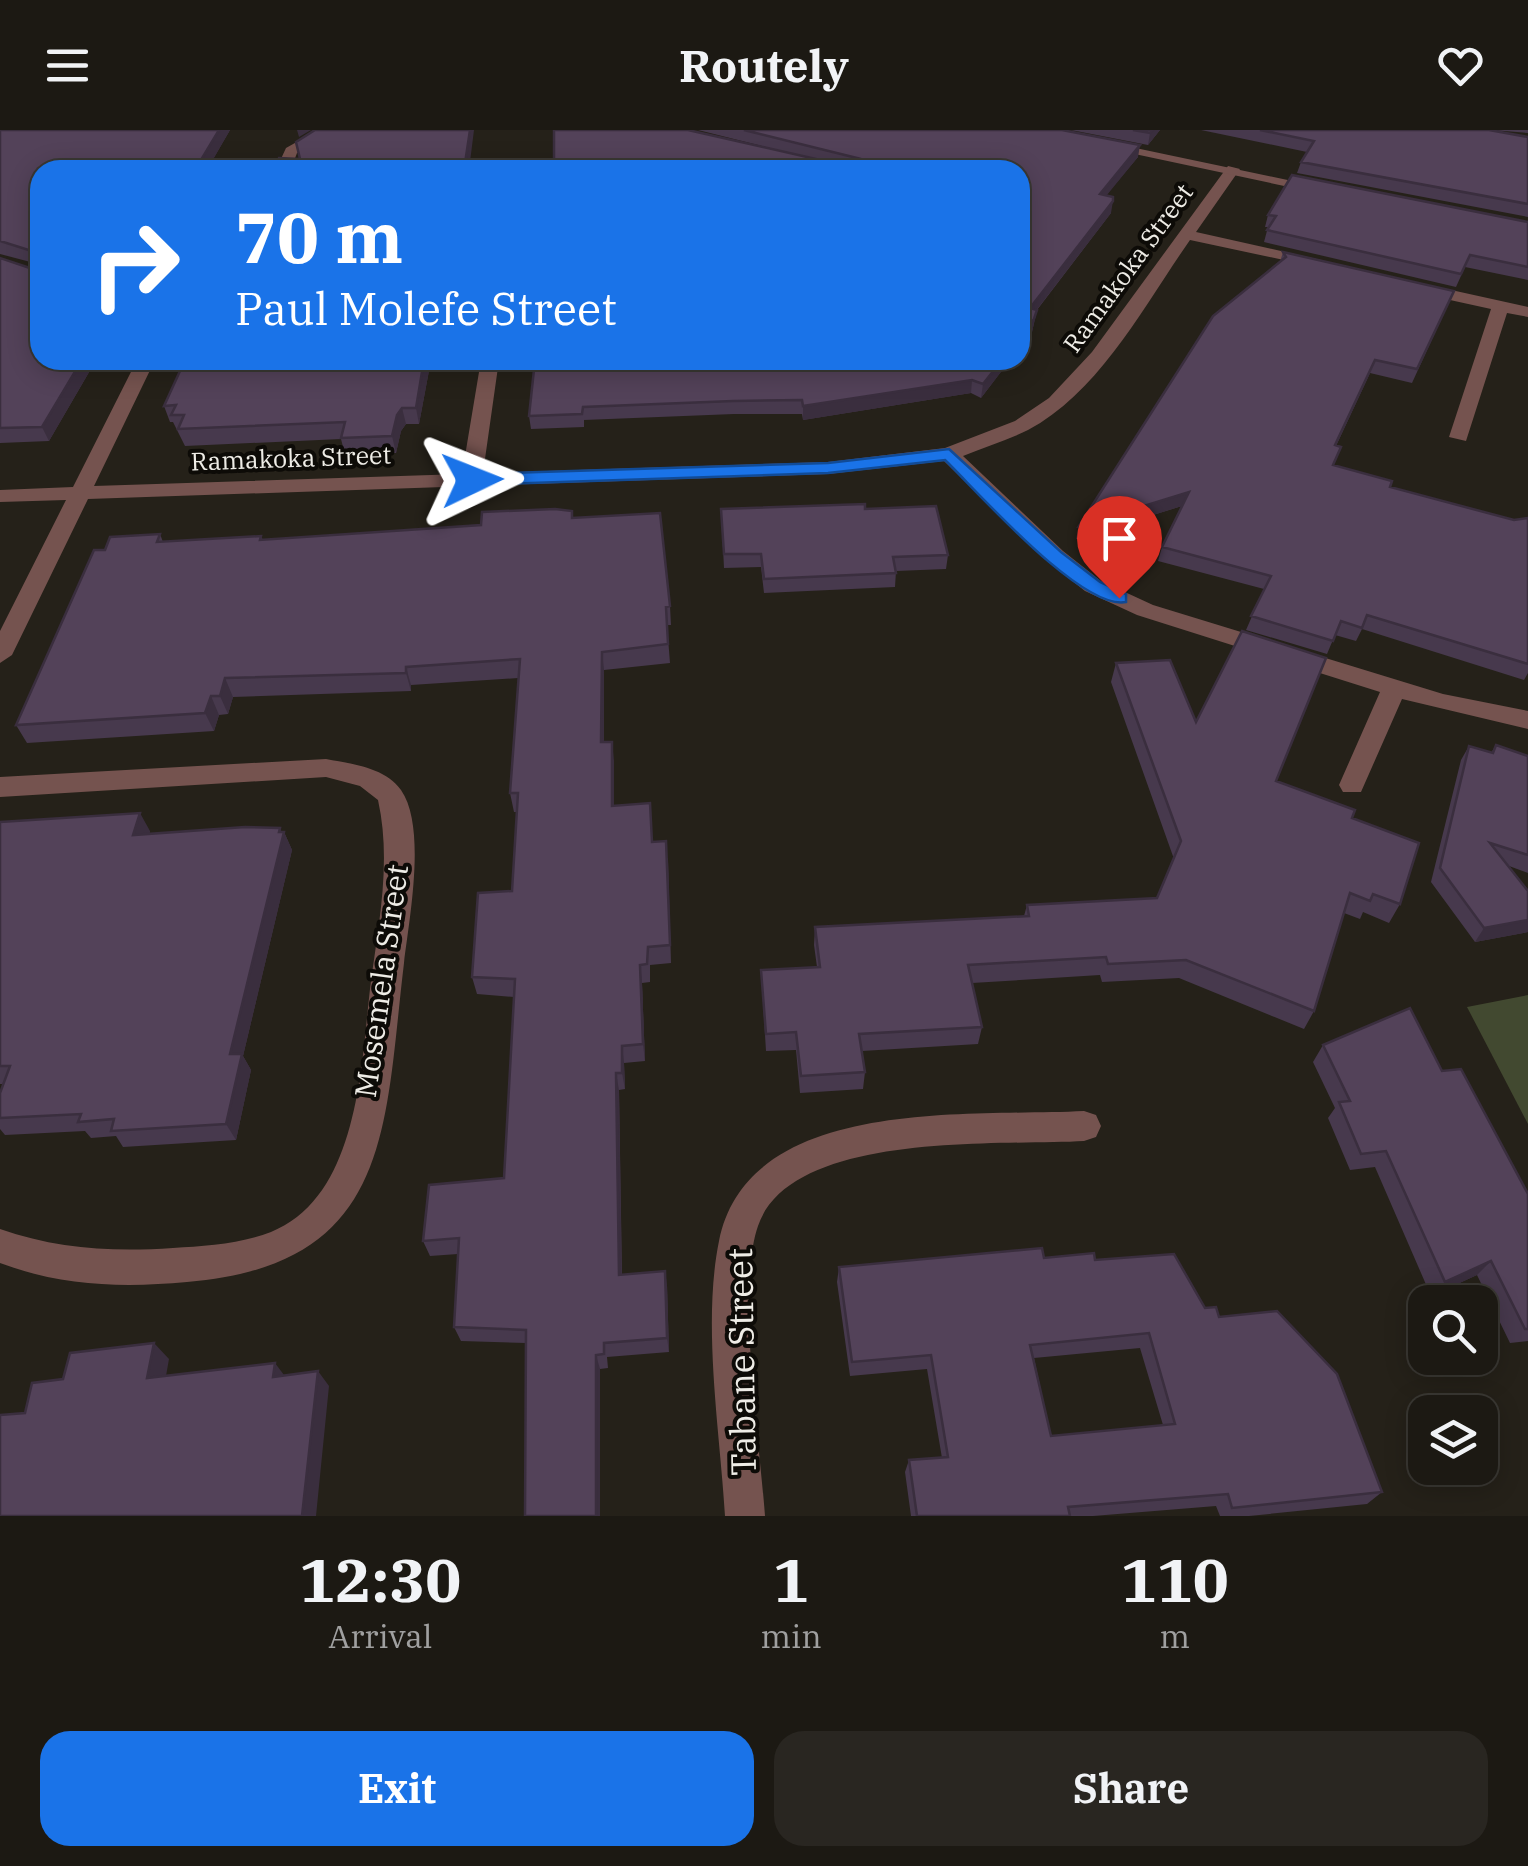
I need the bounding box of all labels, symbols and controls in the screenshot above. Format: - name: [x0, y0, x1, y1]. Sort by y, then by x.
- text: Routely: [679, 36, 849, 94]
- icon: menu: [40, 38, 95, 93]
- icon: heart: [1433, 38, 1488, 93]
- street label: Ramakoka Street: [1055, 177, 1200, 359]
- text: 70 m: [235, 191, 403, 282]
- icon: right: [70, 200, 200, 330]
- text: Paul Molefe Street: [235, 279, 617, 337]
- position arrow: [420, 428, 524, 532]
- street label: Ramakoka Street: [190, 438, 392, 477]
- pin: [1077, 496, 1162, 599]
- icon: arrive: [1092, 511, 1147, 566]
- street label: Mosemela Street: [345, 862, 416, 1100]
- street label: Tabane Street: [716, 1248, 766, 1476]
- map controls: [1408, 1285, 1498, 1485]
- button: search: [1408, 1285, 1498, 1375]
- button: layers: [1408, 1395, 1498, 1485]
- text: 12:30: [299, 1540, 461, 1619]
- text: 1: [773, 1540, 809, 1619]
- text: 110: [1121, 1540, 1229, 1619]
- text: Arrival: [328, 1615, 432, 1657]
- text: min: [761, 1615, 822, 1657]
- text: m: [1160, 1615, 1190, 1657]
- button: Exit: [40, 1731, 754, 1846]
- button: Share: [774, 1731, 1488, 1846]

